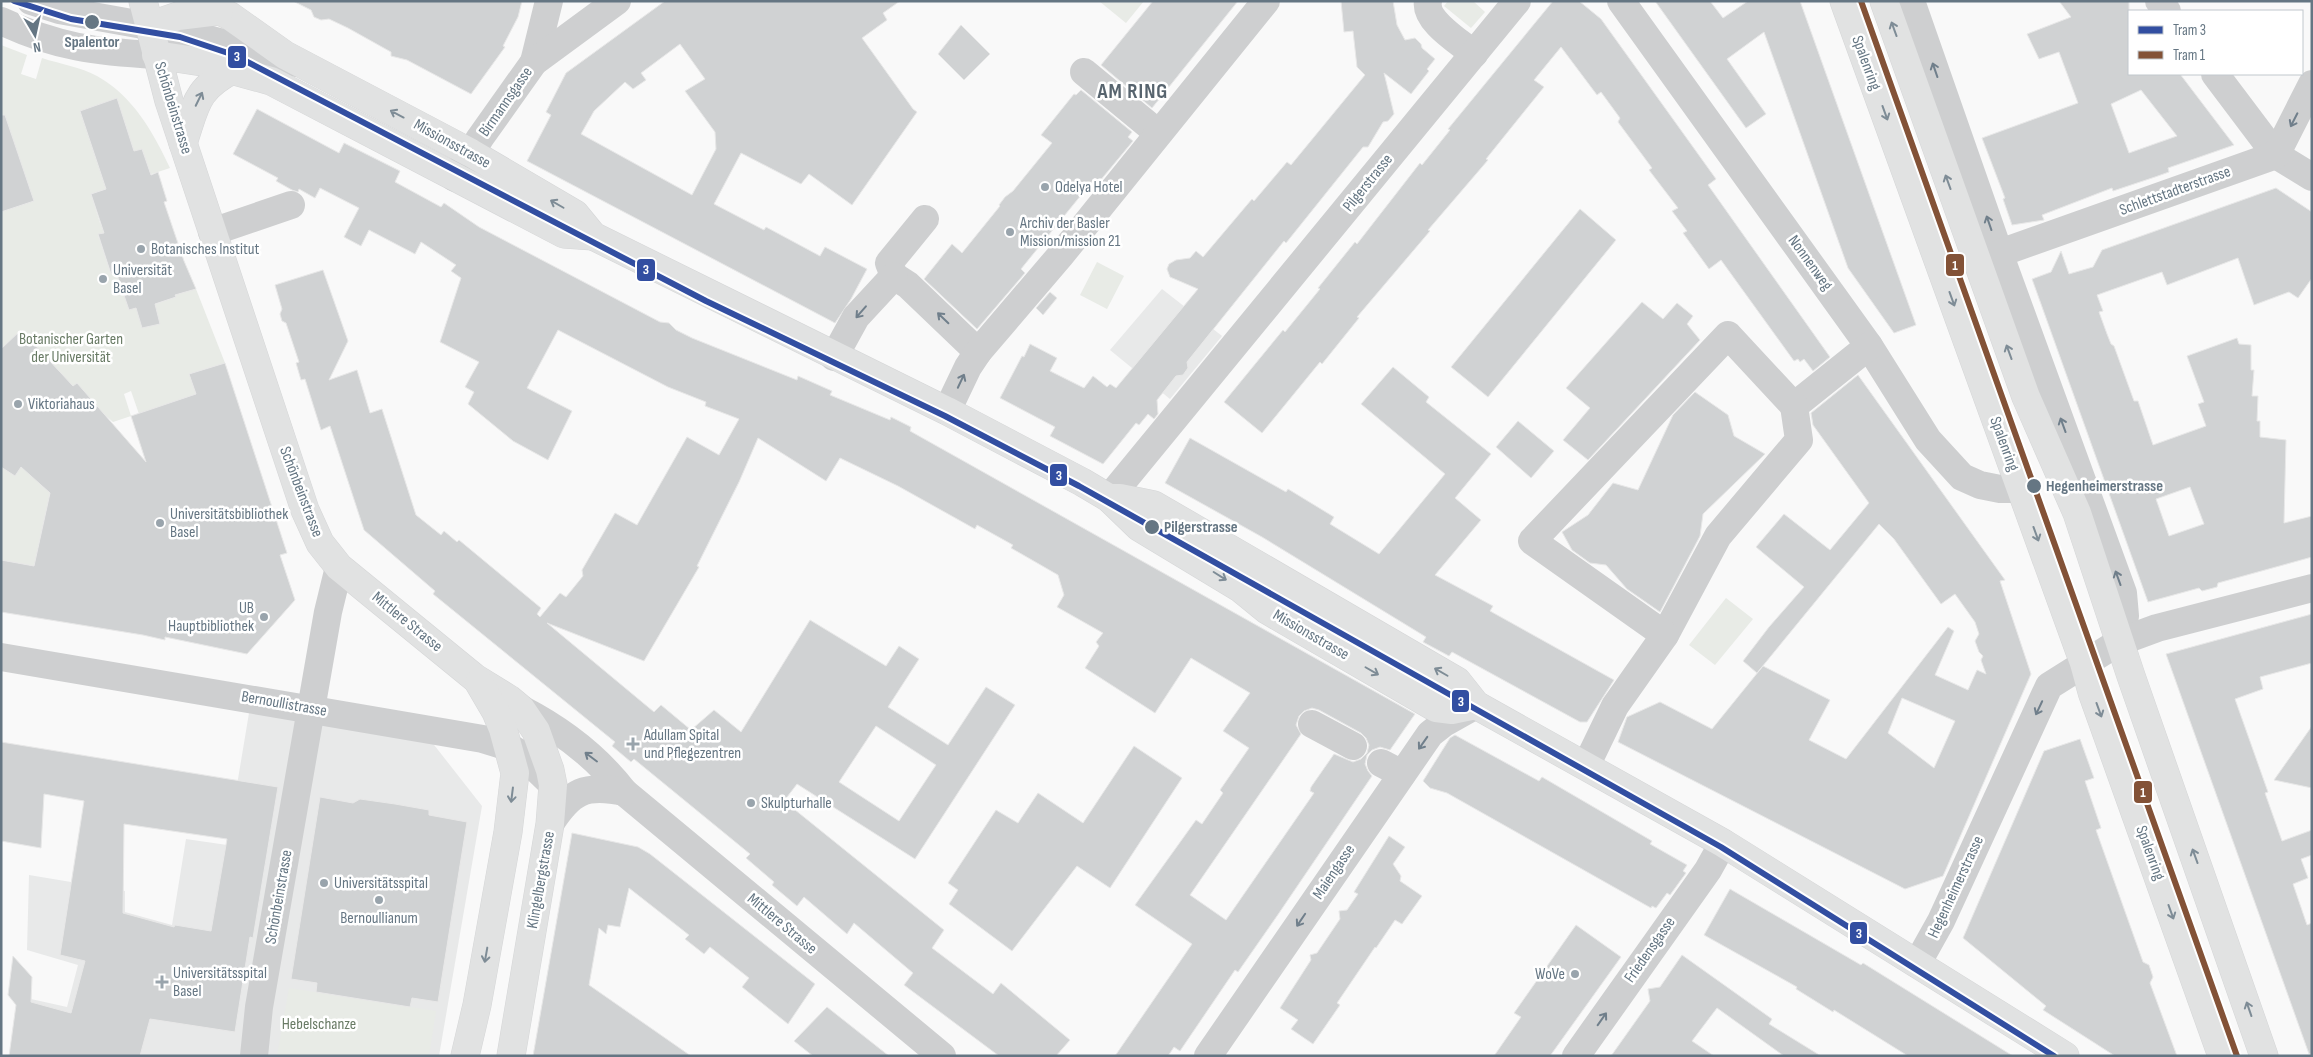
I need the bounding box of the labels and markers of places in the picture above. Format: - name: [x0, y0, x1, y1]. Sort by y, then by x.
- marker: Spalentor: [83, 13, 101, 31]
- place label: Spalentor: [64, 33, 120, 52]
- place label: Odelya Hotel: [1055, 178, 1123, 197]
- marker: Odelya Hotel: [1039, 181, 1051, 193]
- place label: Archiv der Basler Mission/mission 21: [1019, 214, 1121, 251]
- marker: Archiv der Basler Mission/mission 21: [1004, 226, 1016, 238]
- place label: Botanisches Institut: [151, 240, 260, 259]
- marker: Botanisches Institut: [135, 243, 147, 255]
- place label: Universität Basel: [113, 261, 172, 298]
- marker: Universität Basel: [97, 273, 109, 285]
- place label: Viktoriahaus: [28, 395, 95, 414]
- marker: Viktoriahaus: [12, 398, 24, 410]
- marker: Hegenheimerstrasse: [2025, 477, 2043, 495]
- place label: Hegenheimerstrasse: [2046, 477, 2163, 496]
- place label: Universitätsbibliothek Basel: [170, 505, 288, 542]
- marker: Universitätsbibliothek Basel: [154, 517, 166, 529]
- marker: Pilgerstrasse: [1143, 518, 1161, 536]
- place label: Pilgerstrasse: [1164, 518, 1238, 537]
- place label: UB Hauptbibliothek: [168, 599, 254, 636]
- marker: UB Hauptbibliothek: [258, 611, 270, 623]
- place label: Adullam Spital und Pflegezentren: [643, 726, 741, 763]
- marker: Adullam Spital und Pflegezentren: [626, 737, 640, 751]
- place label: Skulpturhalle: [761, 794, 832, 813]
- marker: Skulpturhalle: [745, 797, 757, 809]
- place label: Universitätsspital: [334, 874, 428, 893]
- marker: Universitätsspital: [318, 877, 330, 889]
- marker: Bernoullianum: [373, 894, 385, 906]
- place label: Bernoullianum: [340, 909, 418, 928]
- place label: Universitätsspital Basel: [173, 964, 267, 1001]
- place label: WoVe: [1535, 965, 1565, 984]
- marker: WoVe: [1569, 968, 1581, 980]
- marker: Universitätsspital Basel: [155, 975, 169, 989]

